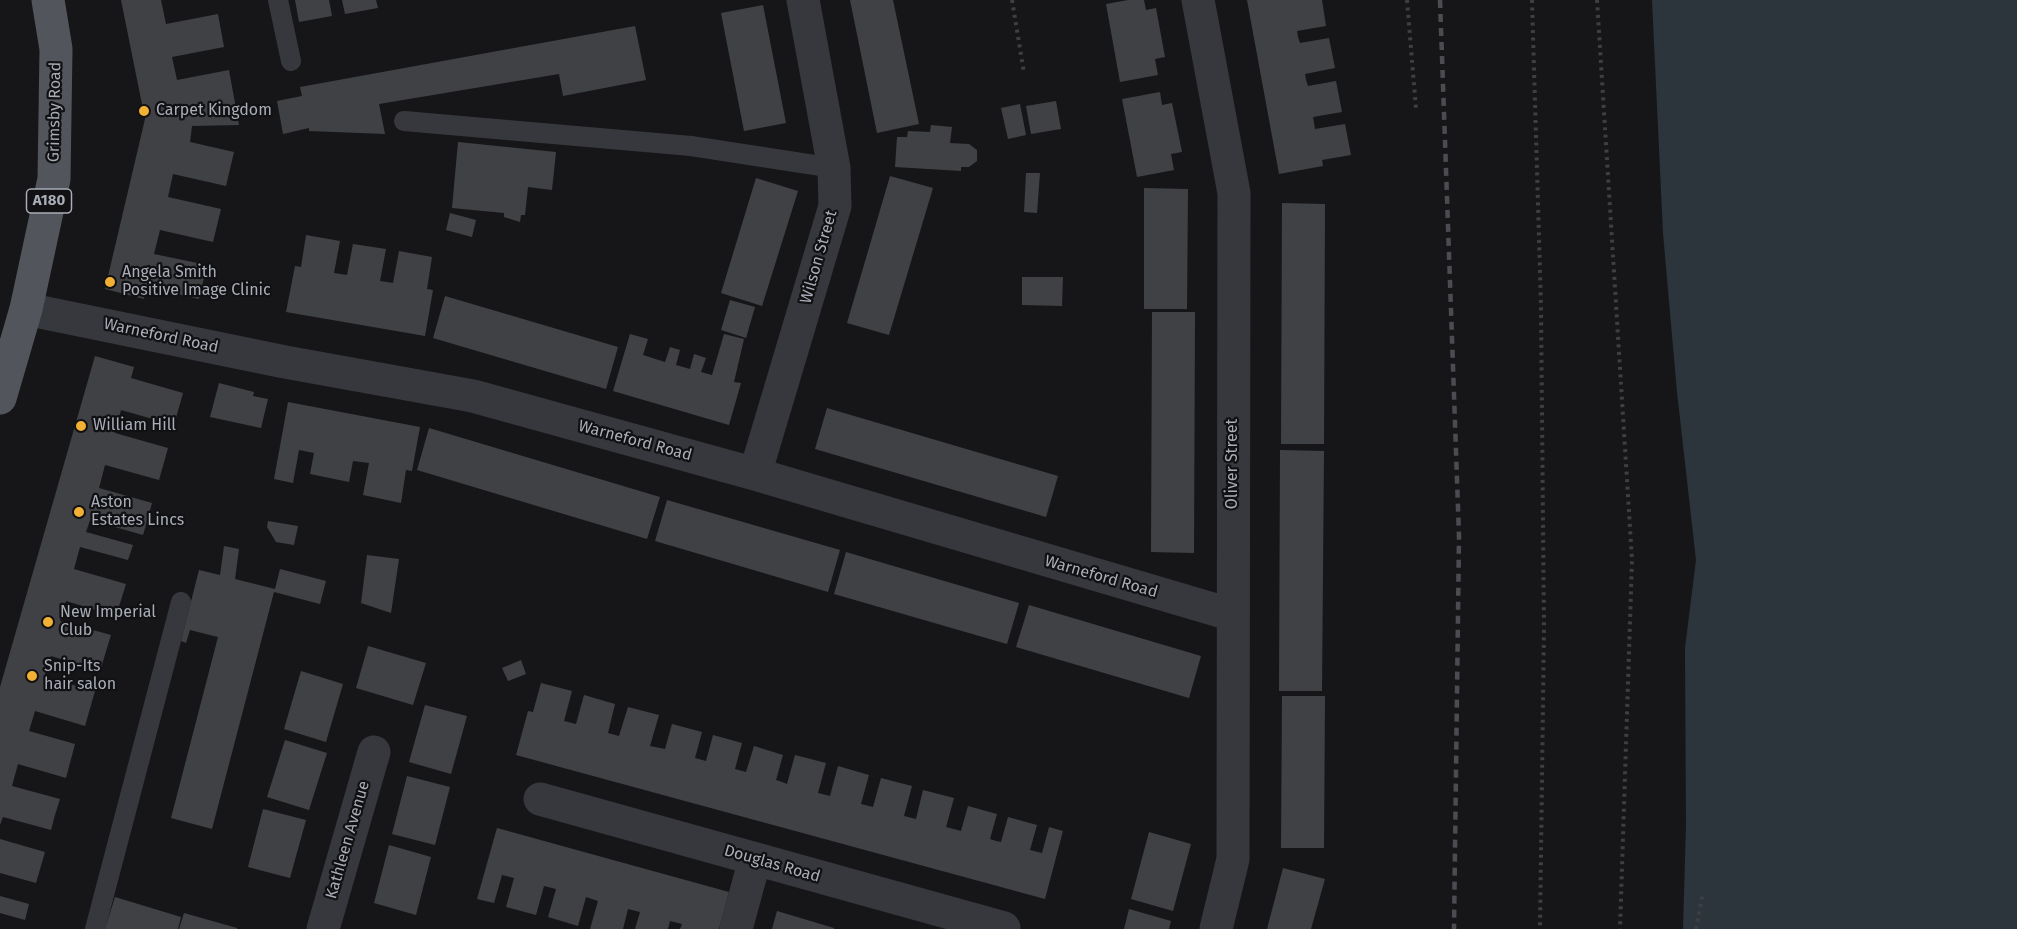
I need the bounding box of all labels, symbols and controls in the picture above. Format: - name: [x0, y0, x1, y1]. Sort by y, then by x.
- street label: Grimsby Road: [45, 62, 65, 162]
- place label: Carpet Kingdom: [156, 101, 272, 121]
- marker: Carpet Kingdom: [137, 104, 151, 118]
- road number: A180: [26, 189, 72, 213]
- street label: Wilson Street: [797, 208, 841, 306]
- place label: Angela Smith Positive Image Clinic: [122, 263, 271, 301]
- marker: Angela Smith Positive Image Clinic: [103, 275, 117, 289]
- street label: Warneford Road: [102, 314, 220, 358]
- place label: William Hill: [93, 416, 176, 436]
- street label: Warneford Road: [576, 417, 694, 465]
- marker: William Hill: [74, 419, 88, 433]
- street label: Oliver Street: [1223, 419, 1243, 509]
- place label: Aston Estates Lincs: [91, 493, 184, 531]
- marker: Aston Estates Lincs: [72, 505, 86, 519]
- street label: Warneford Road: [1042, 552, 1160, 602]
- place label: New Imperial Club: [60, 603, 156, 641]
- marker: New Imperial Club: [41, 615, 55, 629]
- place label: Snip-Its hair salon: [44, 657, 116, 695]
- marker: Snip-Its hair salon: [25, 669, 39, 683]
- street label: Kathleen Avenue: [322, 779, 374, 901]
- street label: Douglas Road: [722, 841, 822, 887]

